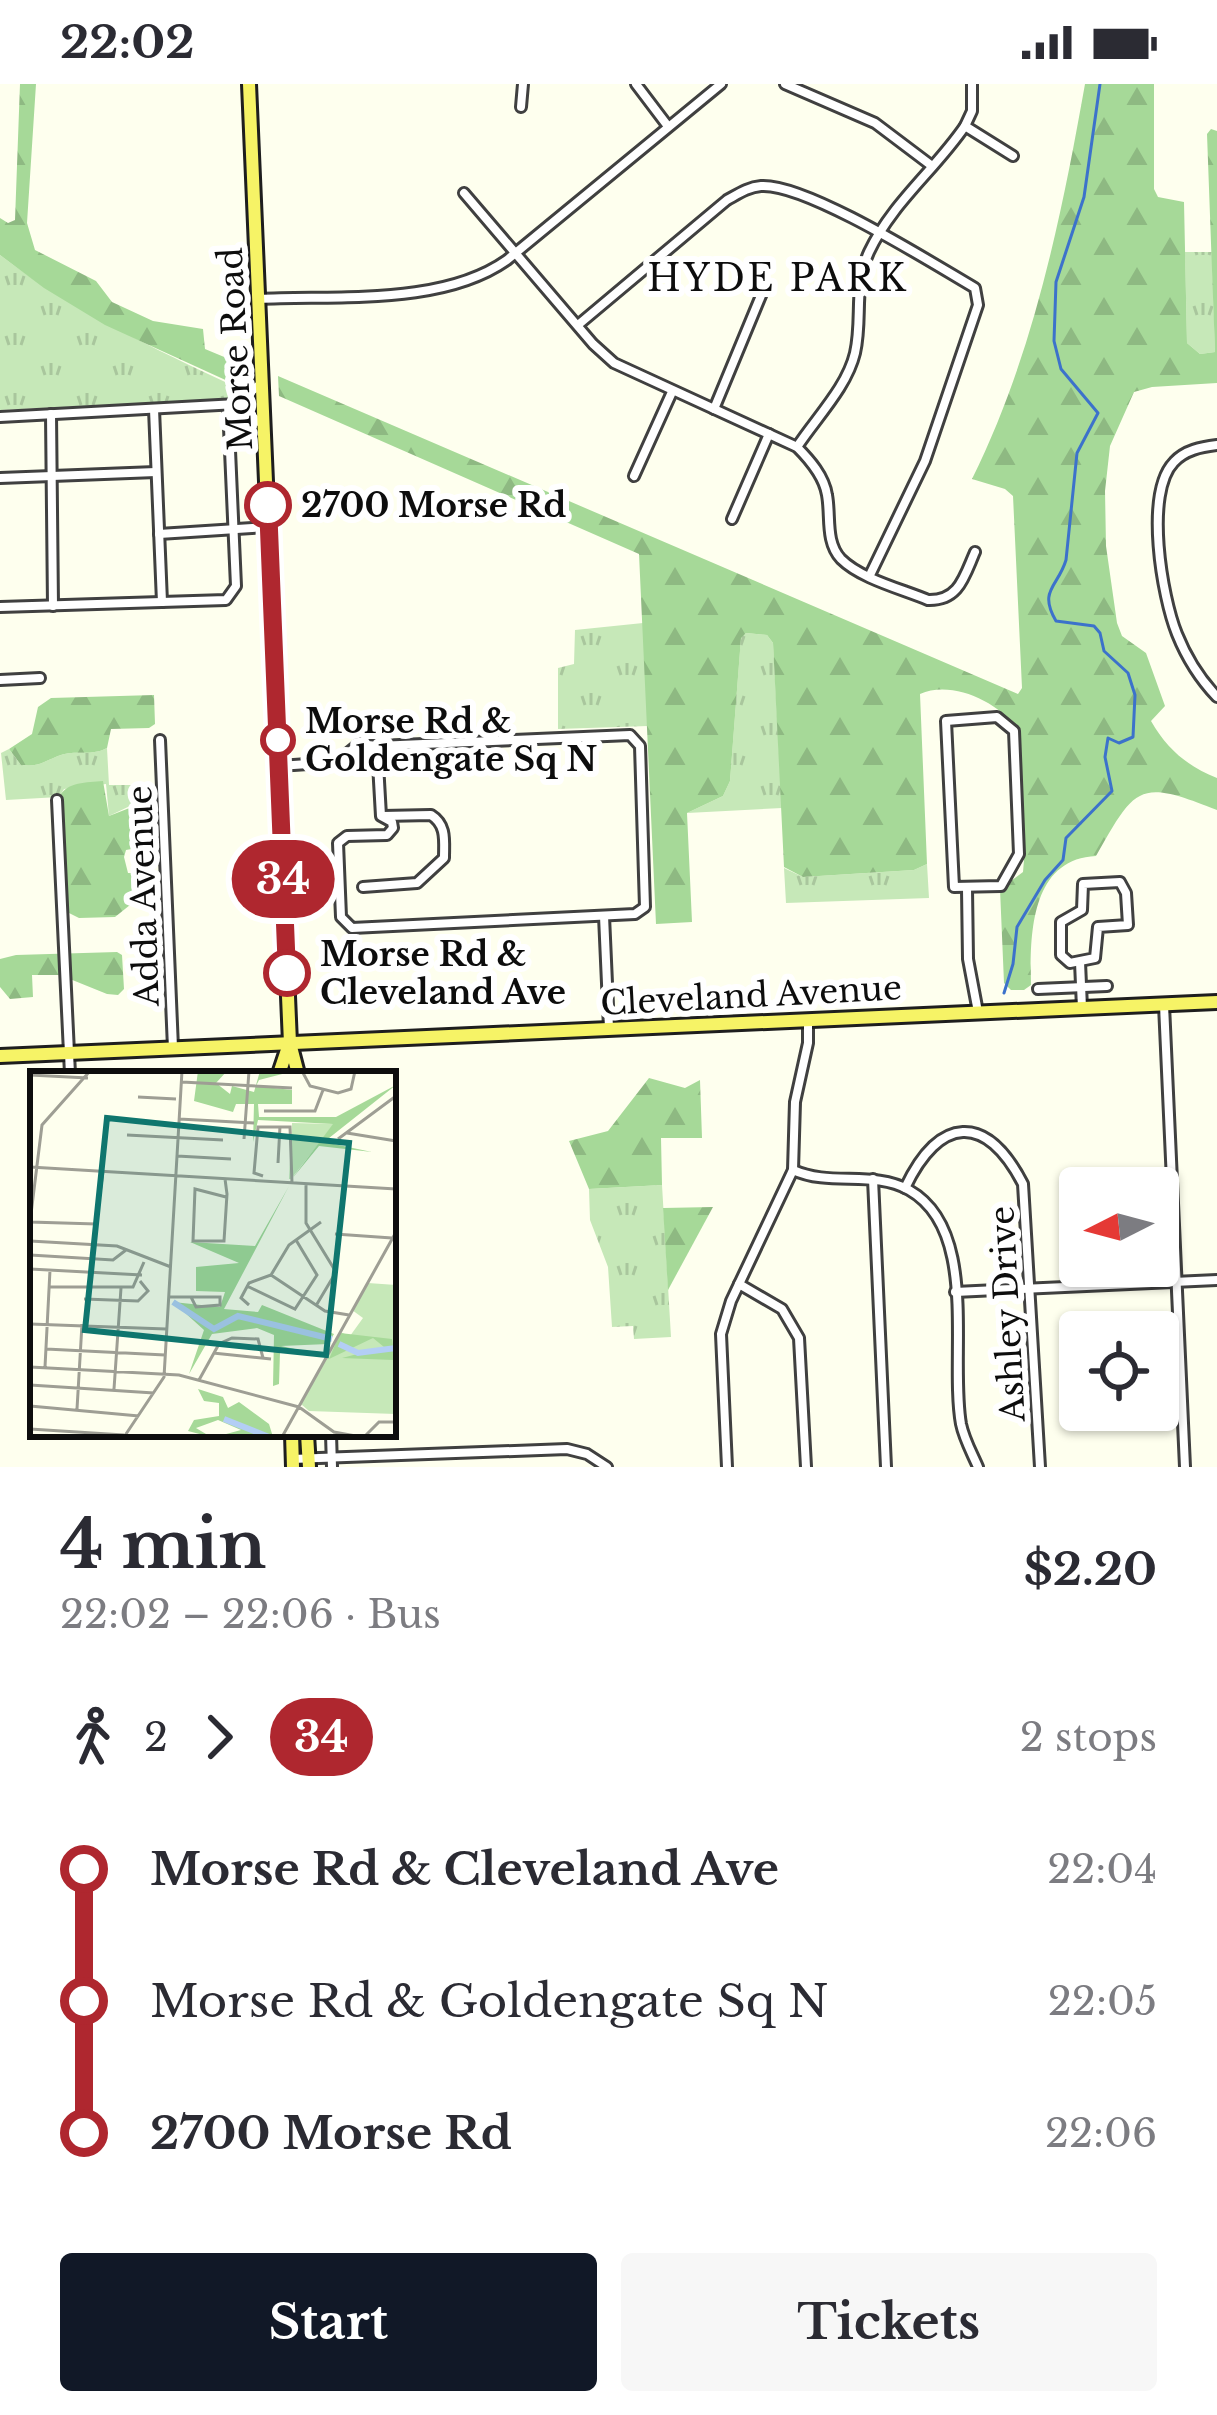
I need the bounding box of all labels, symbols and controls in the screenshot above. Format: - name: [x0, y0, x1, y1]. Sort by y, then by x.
- text: 22:02: [60, 14, 195, 70]
- street label: Morse Road: [210, 246, 261, 452]
- district label: HYDE PARK: [647, 256, 909, 301]
- marker: 2700 Morse Rd: [246, 483, 290, 527]
- place label: 2700 Morse Rd: [301, 485, 567, 526]
- place label: Morse Rd & Goldengate Sq N: [305, 701, 597, 780]
- marker: Morse Rd & Goldengate Sq N: [262, 724, 294, 756]
- street label: Adda Avenue: [119, 785, 168, 1008]
- line badge: 34: [229, 840, 337, 918]
- text: 34: [256, 853, 310, 905]
- place label: Morse Rd & Cleveland Ave: [320, 934, 566, 1013]
- marker: Morse Rd & Cleveland Ave: [265, 951, 309, 995]
- street label: Cleveland Avenue: [599, 967, 903, 1024]
- inset map: [30, 1071, 396, 1437]
- north arrow: [1059, 1167, 1179, 1287]
- map controls: [1059, 1167, 1179, 1431]
- street label: Ashley Drive: [981, 1205, 1034, 1424]
- button: locate: [1059, 1311, 1179, 1431]
- text: 4 min: [60, 1504, 266, 1586]
- text: $2.20: [1024, 1541, 1157, 1597]
- text: 22:02 – 22:06 · Bus: [60, 1590, 441, 1639]
- icon: walk: [60, 1704, 126, 1770]
- icon: forward: [186, 1704, 252, 1770]
- text: 34: [294, 1711, 349, 1763]
- text: 2: [144, 1713, 168, 1762]
- text: 2 stops: [1020, 1713, 1157, 1762]
- text: Morse Rd & Cleveland Ave: [150, 1841, 779, 1897]
- text: 22:04: [1047, 1845, 1157, 1894]
- text: Morse Rd & Goldengate Sq N: [150, 1973, 829, 2029]
- text: 22:05: [1048, 1977, 1157, 2026]
- text: 2700 Morse Rd: [150, 2105, 512, 2161]
- text: 22:06: [1045, 2109, 1157, 2158]
- button: Start: [60, 2253, 597, 2391]
- button: Tickets: [621, 2253, 1157, 2391]

